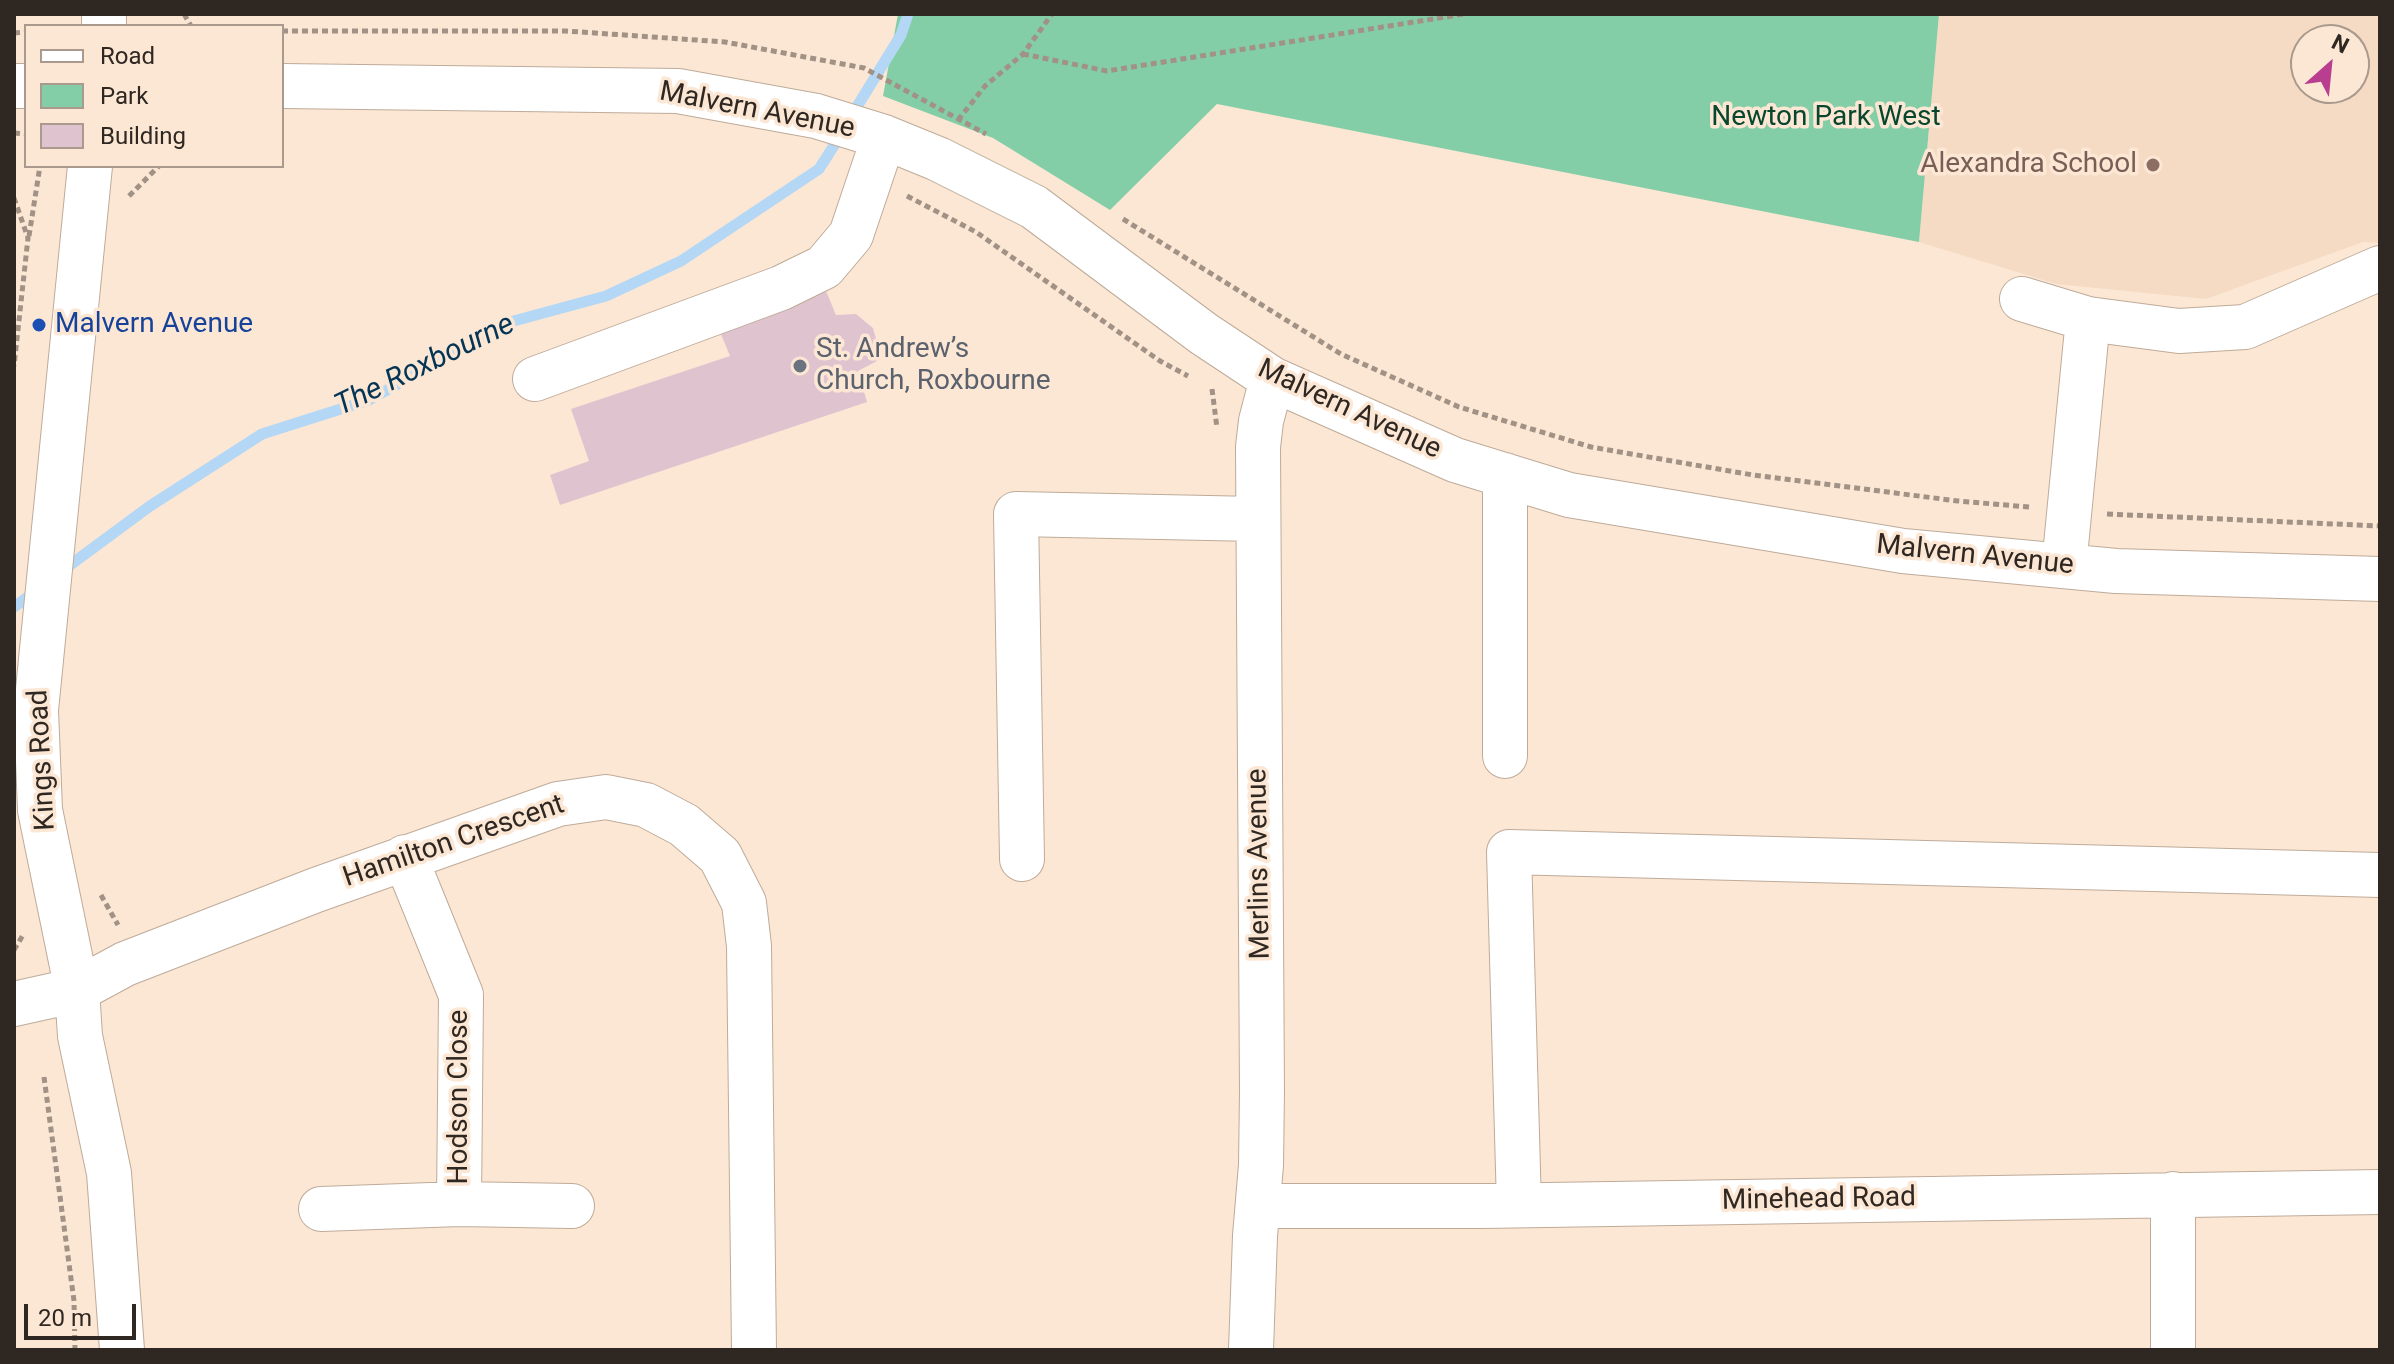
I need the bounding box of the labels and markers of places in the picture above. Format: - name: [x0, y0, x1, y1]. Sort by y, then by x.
- place label: Alexandra School: [1920, 148, 2137, 182]
- marker: Alexandra School: [2144, 156, 2162, 174]
- place label: Malvern Avenue: [55, 308, 253, 342]
- marker: Malvern Avenue: [30, 316, 48, 334]
- place label: St. Andrew’s Church, Roxbourne: [816, 333, 1051, 399]
- marker: St. Andrew’s Church, Roxbourne: [791, 357, 809, 375]

